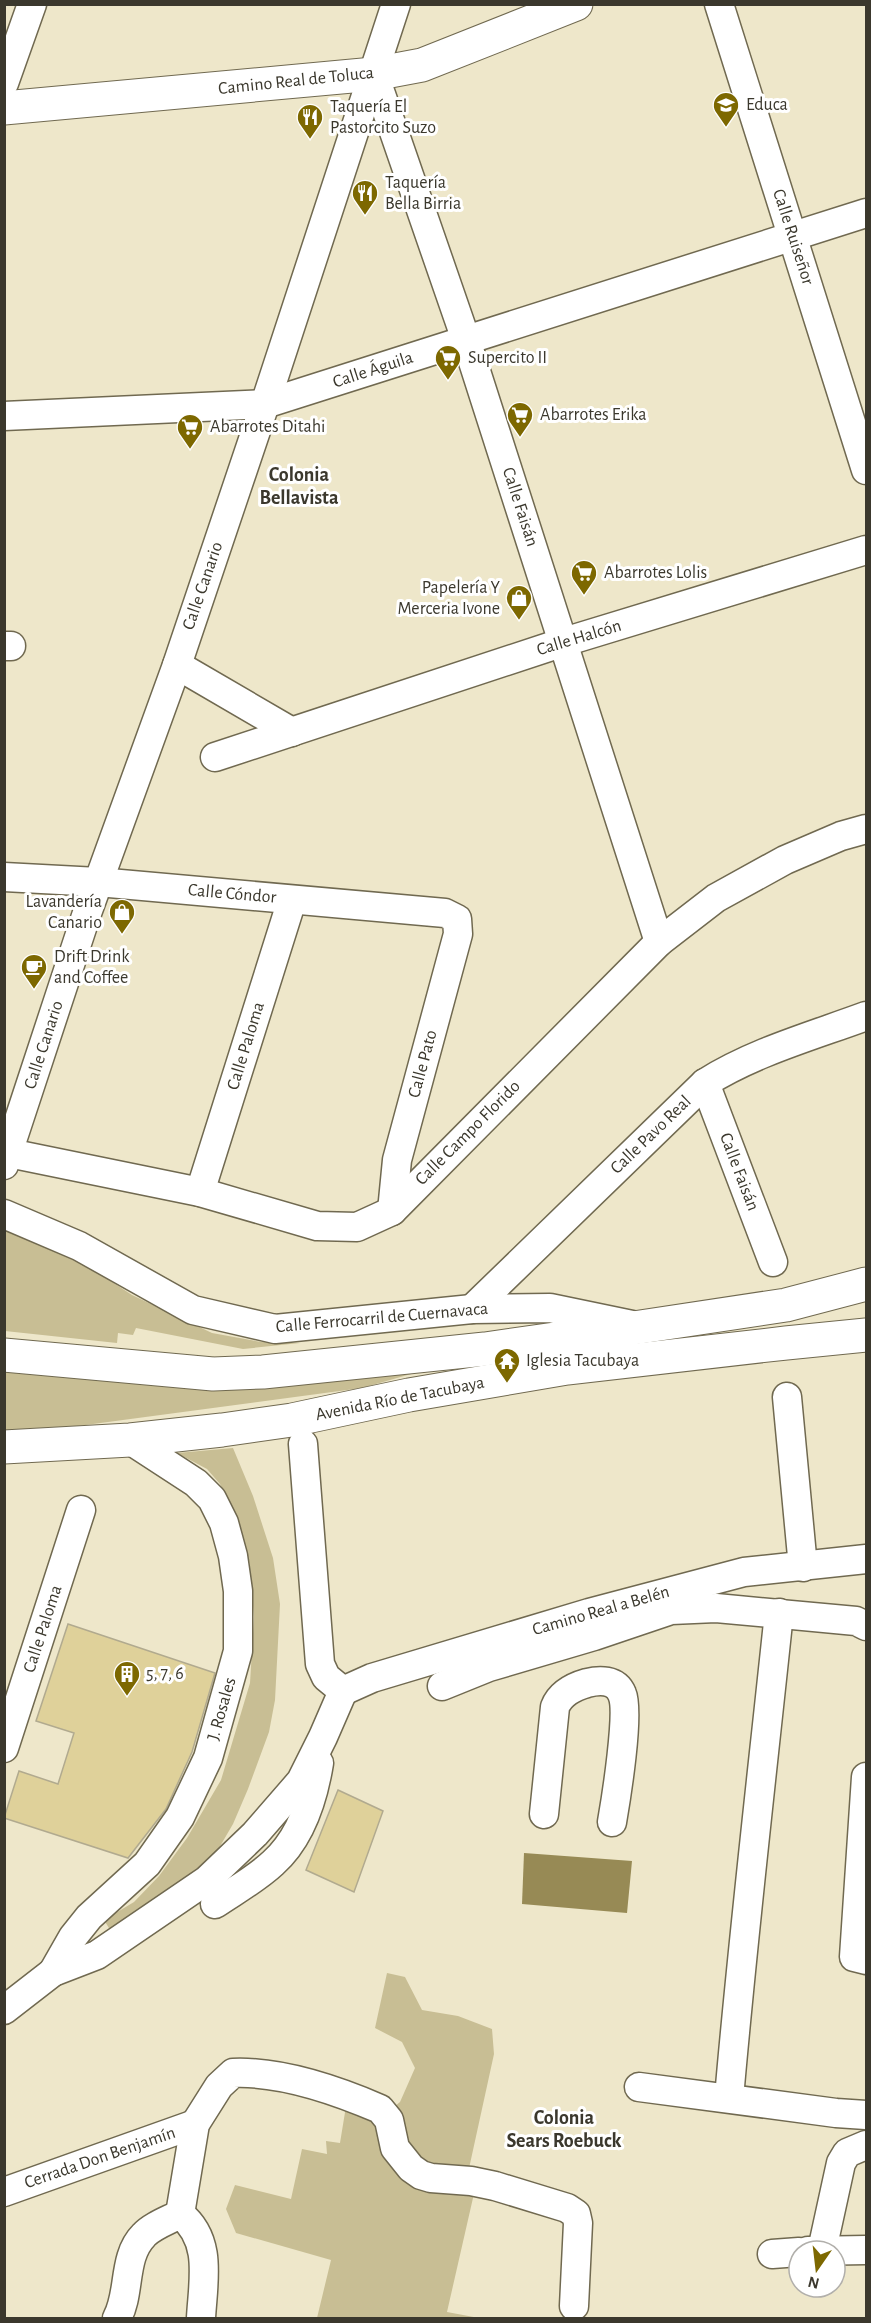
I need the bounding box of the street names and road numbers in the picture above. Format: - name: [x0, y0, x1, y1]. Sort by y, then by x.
- street label: Camino Real de Toluca: [217, 64, 375, 98]
- street label: Calle Ruiseñor: [769, 187, 817, 287]
- street label: Calle Águila: [330, 346, 415, 391]
- street label: Calle Faisán: [499, 465, 541, 549]
- street label: Calle Canario: [180, 540, 226, 632]
- street label: Calle Halcón: [535, 617, 623, 659]
- street label: Calle Cóndor: [187, 881, 277, 907]
- street label: Calle Canario: [21, 998, 67, 1091]
- street label: Calle Paloma: [224, 1000, 268, 1092]
- street label: Calle Pato: [405, 1028, 441, 1100]
- street label: Calle Campo Florido: [412, 1077, 524, 1189]
- street label: Calle Pavo Real: [607, 1092, 695, 1178]
- street label: Calle Faisán: [716, 1131, 762, 1213]
- street label: Calle Ferrocarril de Cuernavaca: [275, 1300, 489, 1336]
- street label: Avenida Río de Tacubaya: [314, 1374, 486, 1424]
- street label: Calle Paloma: [20, 1583, 66, 1675]
- street label: Camino Real a Belén: [530, 1583, 672, 1639]
- street label: J. Rosales: [204, 1675, 240, 1743]
- street label: Cerrada Don Benjamín: [22, 2124, 178, 2192]

